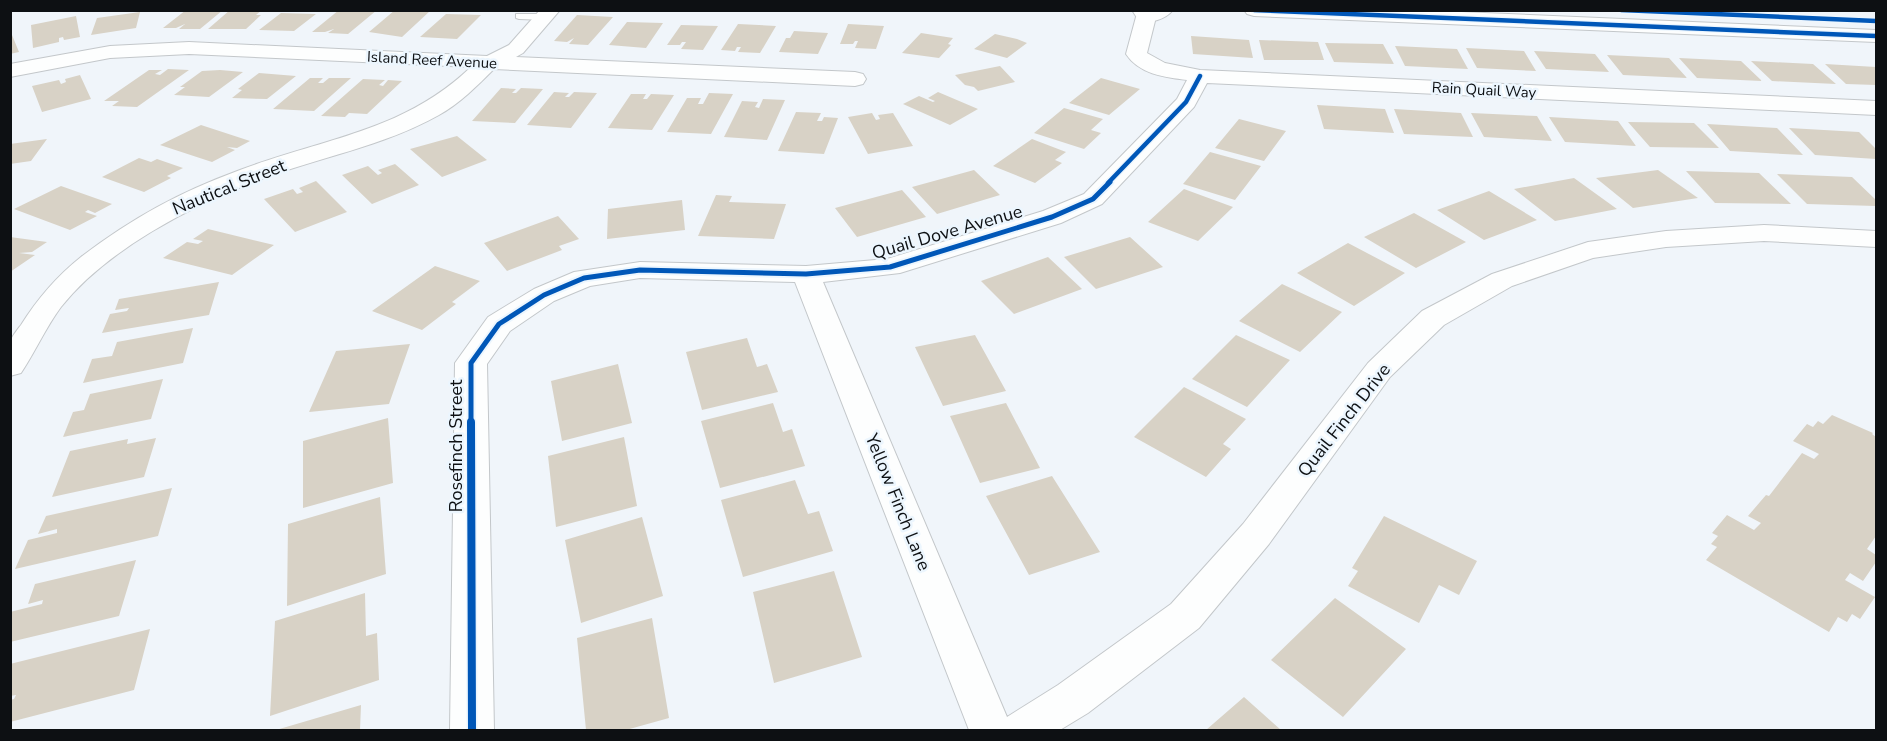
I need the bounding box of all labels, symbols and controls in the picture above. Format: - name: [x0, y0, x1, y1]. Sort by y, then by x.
- street label: Island Reef Avenue: [366, 47, 498, 73]
- street label: Rain Quail Way: [1431, 77, 1537, 103]
- street label: Nautical Street: [169, 153, 290, 221]
- street label: Quail Dove Avenue: [869, 199, 1025, 265]
- street label: Quail Finch Drive: [1292, 358, 1396, 482]
- street label: Rosefinch Street: [444, 379, 468, 512]
- street label: Yellow Finch Lane: [859, 429, 936, 574]

